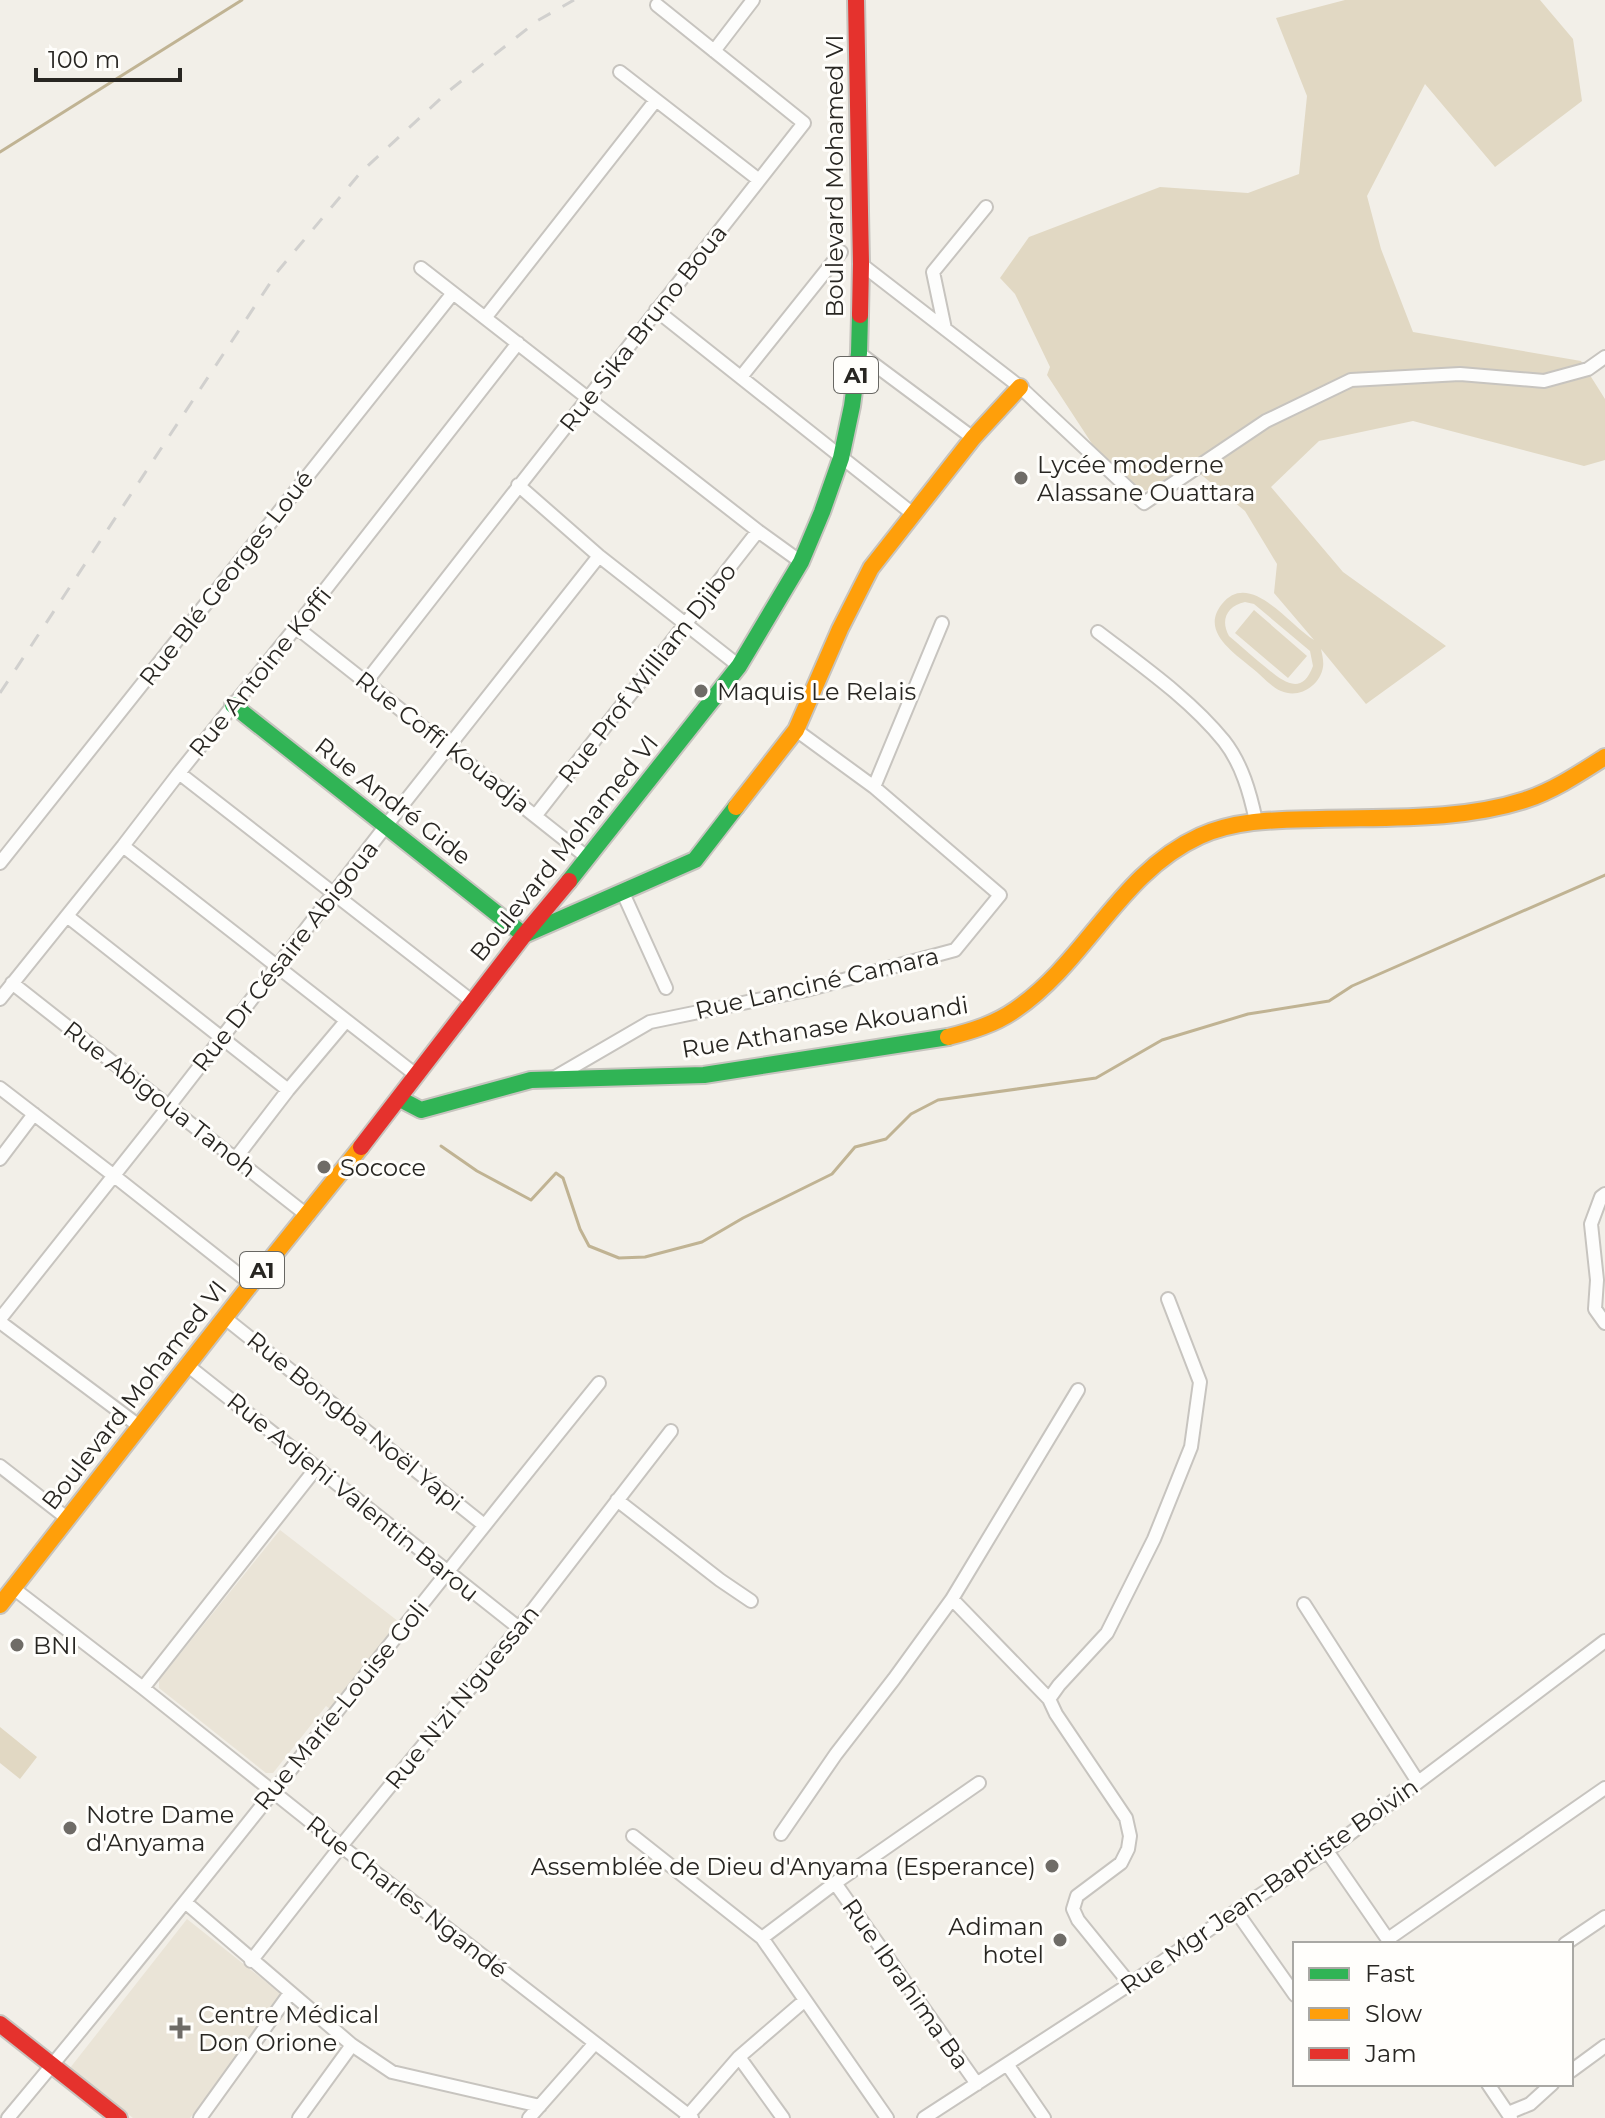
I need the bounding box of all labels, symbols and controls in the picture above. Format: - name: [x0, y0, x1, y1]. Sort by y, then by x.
- scale bar: [36, 32, 180, 82]
- street label: Boulevard Mohamed VI: [820, 34, 849, 318]
- text: 100 m: [48, 45, 120, 74]
- street label: Rue Sika Bruno Boua: [553, 219, 733, 437]
- road number: A1: [834, 357, 878, 393]
- place label: Lycée moderne Alassane Ouattara: [1037, 450, 1255, 507]
- street label: Rue Blé Georges Loué: [133, 464, 319, 692]
- marker: Lycée moderne Alassane Ouattara: [1012, 469, 1030, 487]
- street label: Rue Prof William Djibo: [552, 557, 742, 789]
- street label: Rue Antoine Koffi: [183, 581, 337, 763]
- street label: Rue Coffi Kouadja: [350, 665, 536, 819]
- place label: Maquis Le Relais: [717, 677, 916, 706]
- marker: Maquis Le Relais: [692, 682, 710, 700]
- street label: Boulevard Mohamed VI: [464, 729, 664, 967]
- street label: Rue André Gide: [309, 731, 477, 871]
- street label: Rue Dr Césaire Abigoua: [186, 835, 384, 1077]
- street label: Rue Lanciné Camara: [692, 941, 942, 1025]
- street label: Rue Athanase Akouandi: [680, 990, 970, 1064]
- street label: Rue Abigoua Tanoh: [58, 1015, 262, 1183]
- place label: Sococe: [340, 1153, 426, 1182]
- marker: Sococe: [315, 1158, 333, 1176]
- road number: A1: [240, 1252, 284, 1288]
- street label: Boulevard Mohamed VI: [35, 1275, 233, 1515]
- street label: Rue Bongba Noël Yapi: [241, 1325, 469, 1517]
- street label: Rue Adjehi Valentin Barou: [221, 1386, 485, 1608]
- street label: Rue Marie-Louise Goli: [247, 1594, 435, 1816]
- street label: Rue N'zi N'guessan: [379, 1599, 545, 1795]
- place label: BNI: [33, 1631, 78, 1660]
- marker: BNI: [8, 1636, 26, 1654]
- street label: Rue Mgr Jean-Baptiste Boivin: [1114, 1772, 1424, 2000]
- place label: Notre Dame d'Anyama: [86, 1800, 234, 1857]
- street label: Rue Charles Ngandé: [301, 1809, 513, 1985]
- marker: Notre Dame d'Anyama: [61, 1819, 79, 1837]
- place label: Assemblée de Dieu d'Anyama (Esperance): [531, 1852, 1036, 1881]
- marker: Assemblée de Dieu d'Anyama (Esperance): [1043, 1857, 1061, 1875]
- street label: Rue Ibrahima Ba: [836, 1893, 976, 2075]
- place label: Adiman hotel: [948, 1912, 1044, 1969]
- marker: Adiman hotel: [1051, 1931, 1069, 1949]
- legend: [1293, 1942, 1573, 2086]
- text: Fast: [1365, 1959, 1416, 1988]
- text: Slow: [1365, 1999, 1422, 2028]
- place label: Centre Médical Don Orione: [198, 2000, 379, 2057]
- marker: Centre Médical Don Orione: [169, 2017, 191, 2039]
- text: Jam: [1364, 2039, 1417, 2068]

